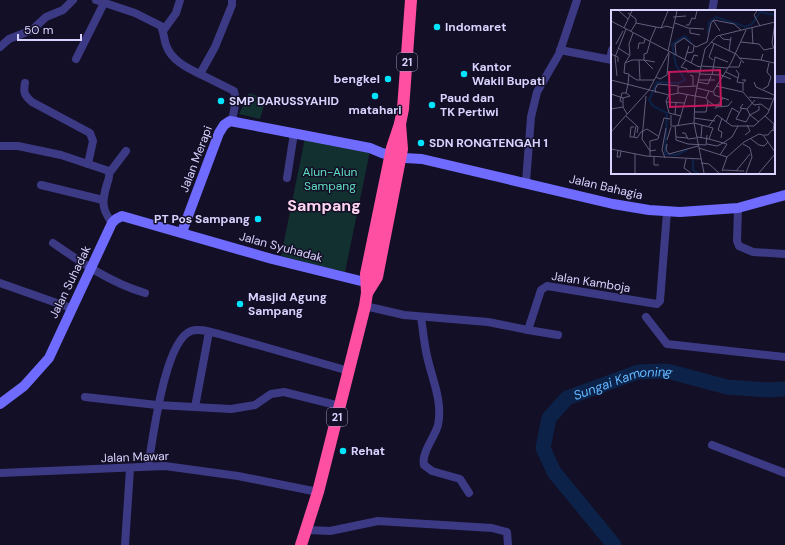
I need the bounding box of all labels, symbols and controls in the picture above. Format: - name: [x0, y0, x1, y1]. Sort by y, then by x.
- inset map: [611, 10, 775, 174]
- scale bar: [18, 16, 81, 42]
- place label: Indomaret: [445, 19, 506, 35]
- text: 50 m: [24, 22, 53, 38]
- marker: Indomaret: [432, 22, 442, 32]
- road number: 21: [397, 53, 417, 71]
- place label: Kantor Wakil Bupati: [472, 59, 545, 89]
- marker: Kantor Wakil Bupati: [459, 69, 469, 79]
- place label: bengkel: [333, 71, 380, 87]
- marker: bengkel: [383, 74, 393, 84]
- place label: Paud dan TK Pertiwi: [440, 90, 499, 120]
- marker: matahari: [370, 91, 380, 101]
- place label: SMP DARUSSYAHID: [229, 93, 339, 109]
- marker: SMP DARUSSYAHID: [216, 96, 226, 106]
- marker: Paud dan TK Pertiwi: [427, 100, 437, 110]
- place label: matahari: [348, 102, 402, 118]
- street label: Jalan Merapi: [176, 123, 216, 195]
- place label: SDN RONGTENGAH 1: [429, 135, 548, 151]
- marker: SDN RONGTENGAH 1: [416, 138, 426, 148]
- park label: Alun-Alun Sampang: [303, 164, 358, 194]
- street label: Jalan Bahagia: [568, 171, 644, 203]
- district label: Sampang: [287, 195, 361, 216]
- place label: PT Pos Sampang: [154, 211, 250, 227]
- marker: PT Pos Sampang: [253, 214, 263, 224]
- street label: Jalan Syuhadak: [237, 228, 325, 266]
- street label: Jalan Suhadak: [45, 243, 95, 321]
- street label: Jalan Kamboja: [550, 268, 632, 296]
- place label: Masjid Agung Sampang: [248, 289, 327, 319]
- marker: Masjid Agung Sampang: [235, 299, 245, 309]
- water label: Sungai Kamoning: [571, 363, 675, 404]
- road number: 21: [327, 408, 347, 426]
- place label: Rehat: [351, 443, 385, 459]
- marker: Rehat: [338, 446, 348, 456]
- street label: Jalan Mawar: [101, 448, 170, 466]

